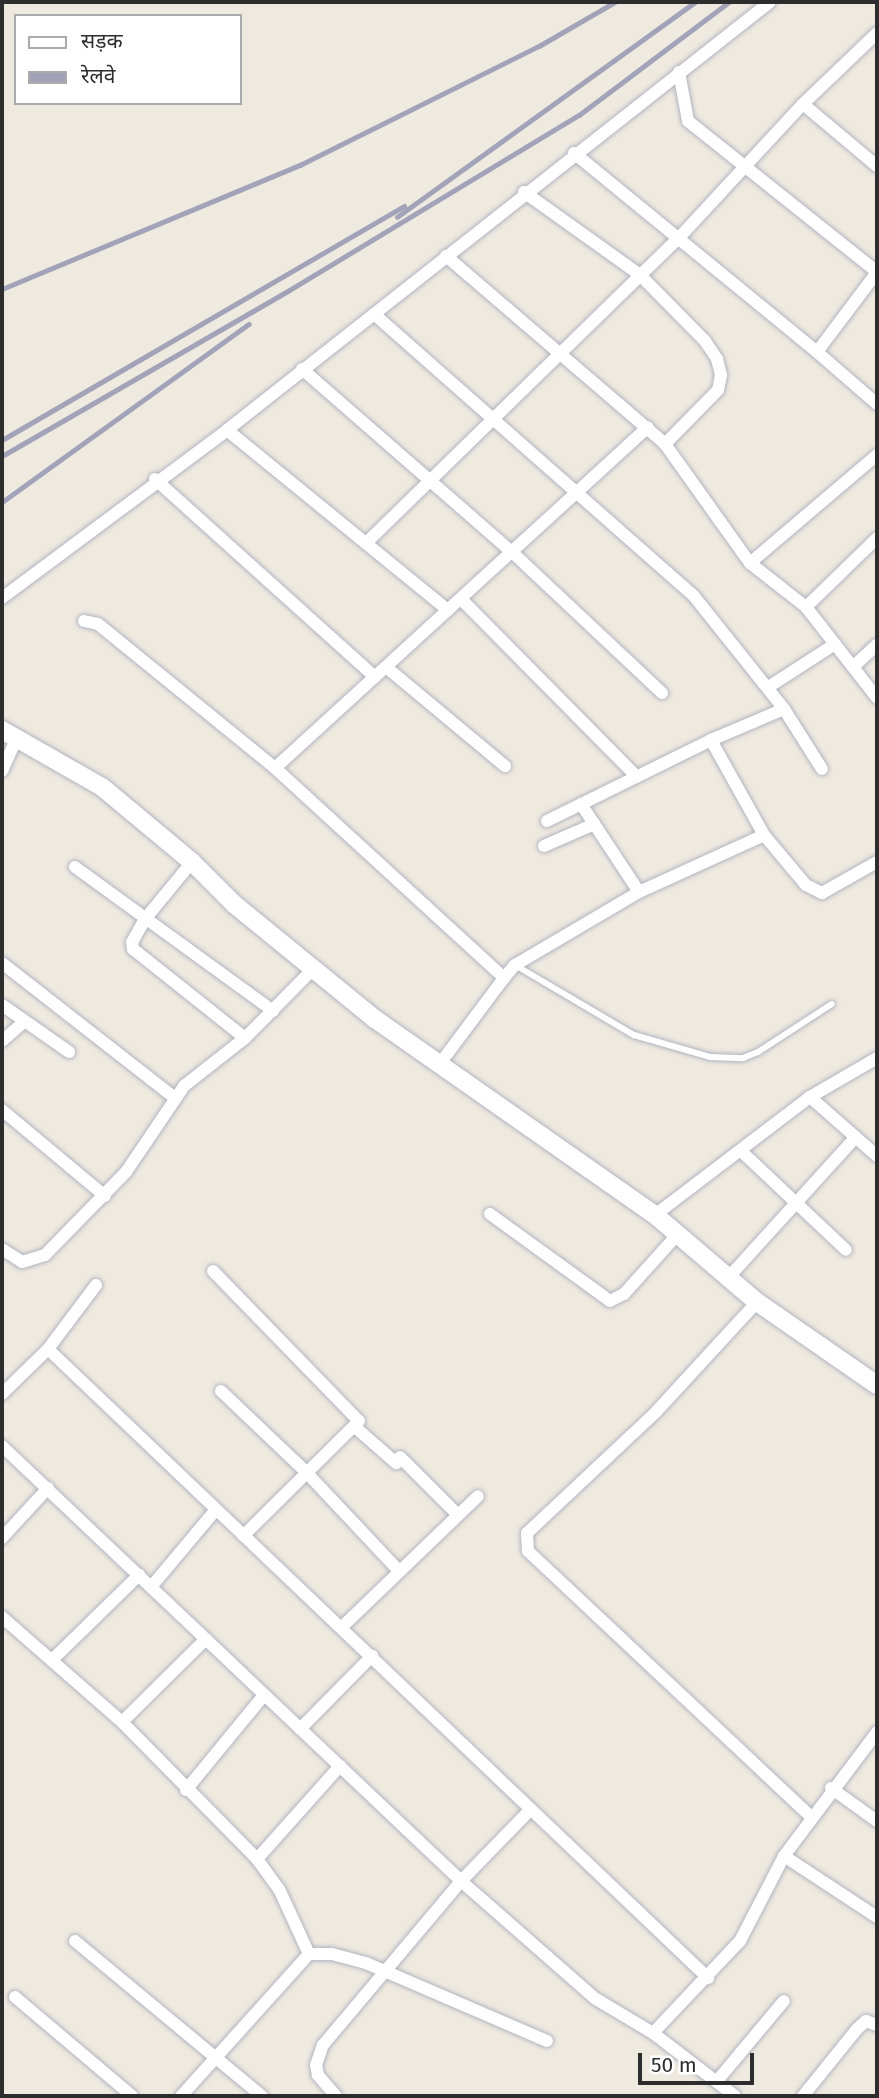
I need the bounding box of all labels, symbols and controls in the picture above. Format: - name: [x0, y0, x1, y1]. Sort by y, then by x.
- legend: [14, 14, 242, 105]
- text: सड़क: [81, 28, 123, 54]
- text: रेलवे: [81, 63, 116, 89]
- scale bar: [641, 2038, 756, 2082]
- text: 50 m: [651, 2052, 697, 2078]

